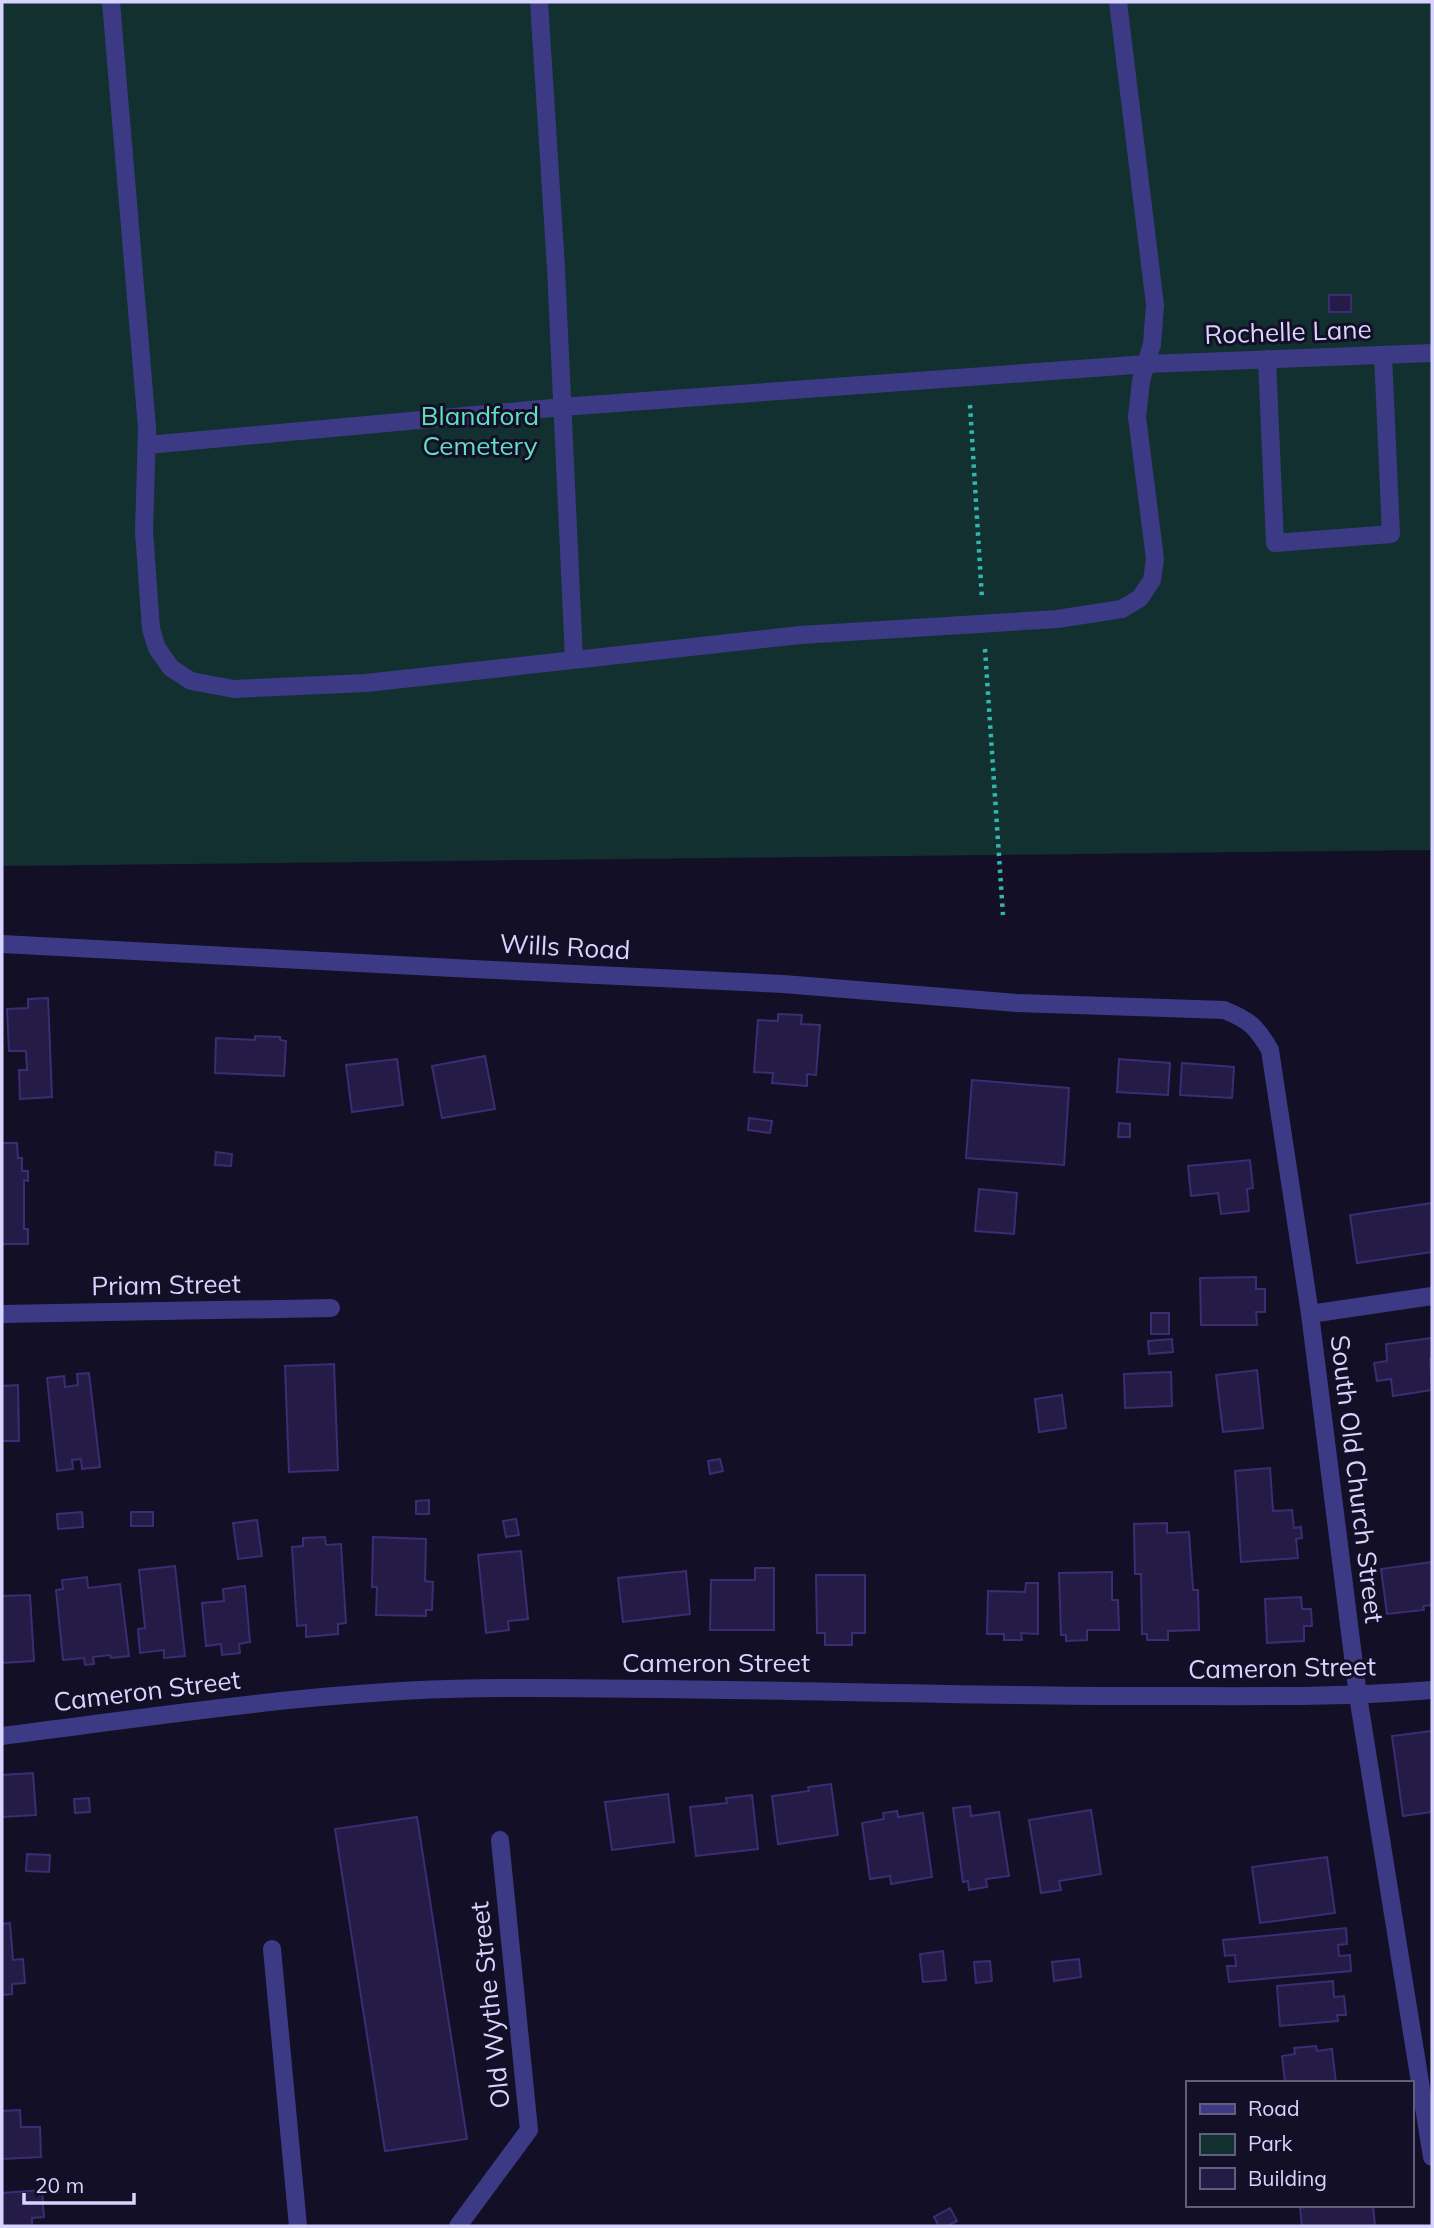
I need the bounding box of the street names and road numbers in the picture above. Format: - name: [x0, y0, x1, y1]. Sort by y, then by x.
- street label: Rochelle Lane: [1204, 312, 1372, 351]
- street label: Wills Road: [499, 927, 631, 966]
- street label: Priam Street: [91, 1267, 241, 1302]
- street label: South Old Church Street: [1323, 1333, 1392, 1625]
- street label: Cameron Street: [622, 1646, 810, 1679]
- street label: Cameron Street: [1188, 1649, 1376, 1686]
- street label: Cameron Street: [52, 1663, 242, 1718]
- street label: Old Wythe Street: [462, 1900, 517, 2110]

